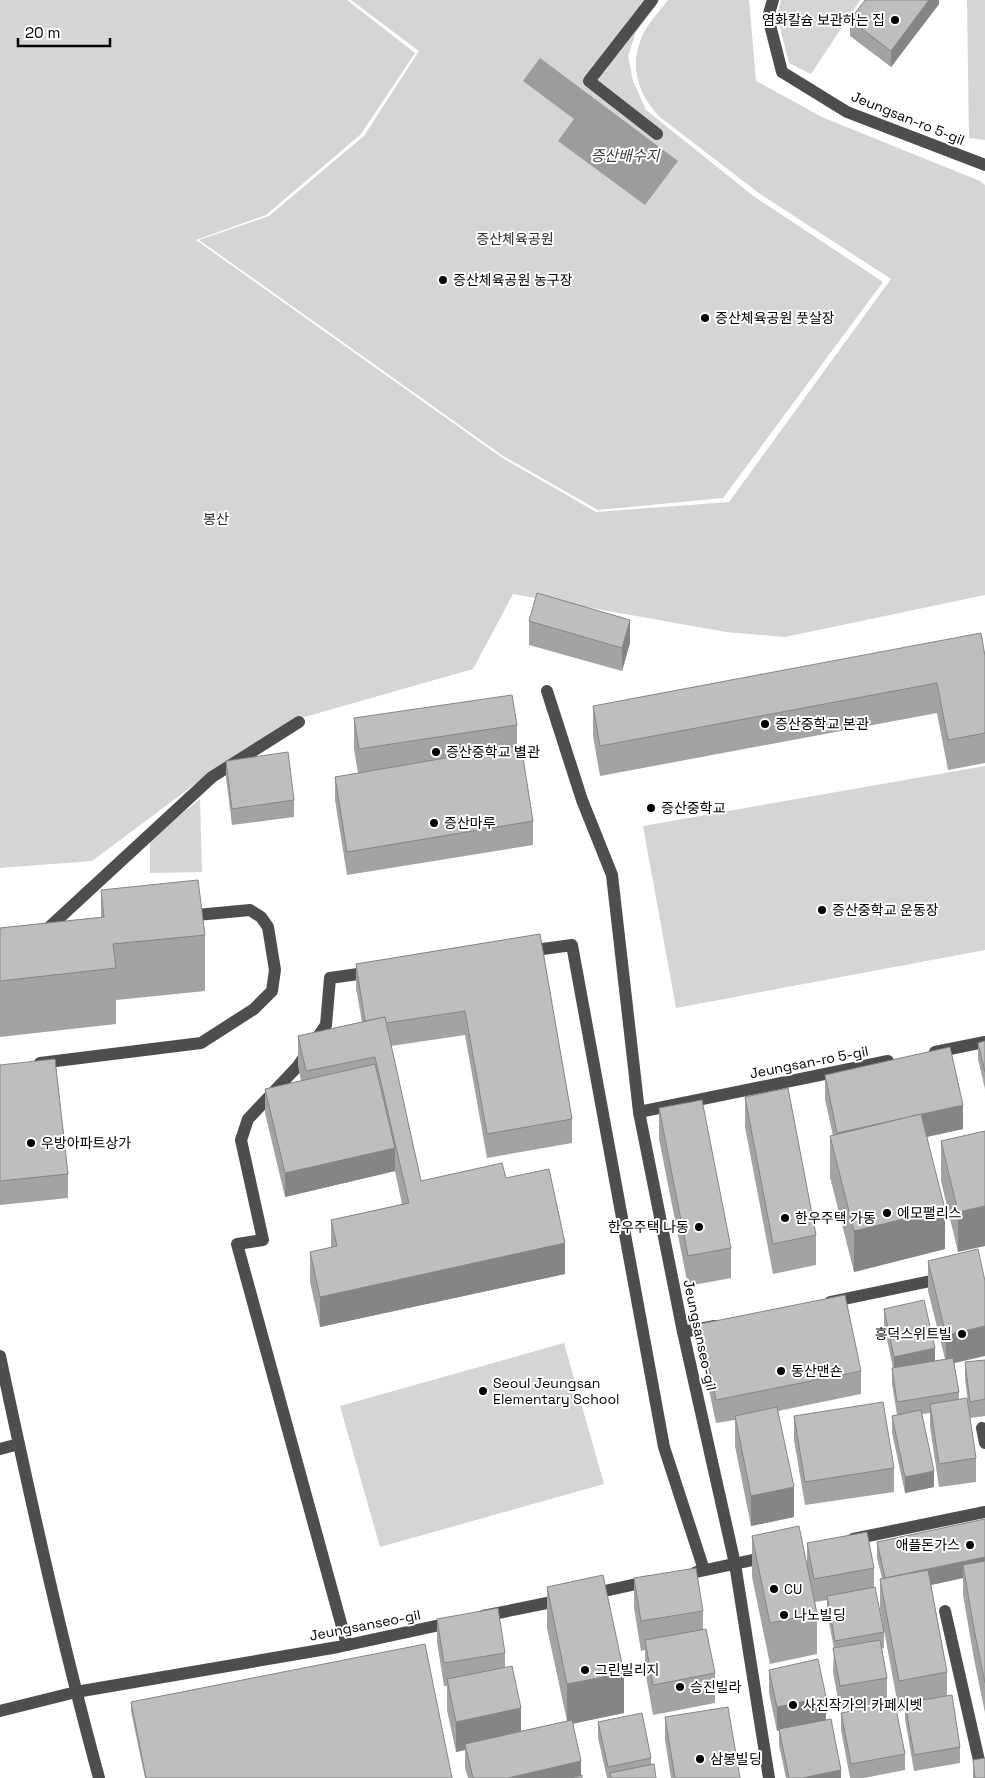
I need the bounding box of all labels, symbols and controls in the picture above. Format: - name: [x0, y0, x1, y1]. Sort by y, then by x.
- place label: 염화칼슘 보관하는 집: [762, 11, 885, 29]
- marker: 염화칼슘 보관하는 집: [889, 14, 901, 26]
- scale bar: [18, 15, 110, 47]
- text: 20 m: [25, 23, 60, 42]
- street label: Jeungsan-ro 5-gil: [849, 87, 967, 149]
- water label: 증산배수지: [590, 146, 661, 165]
- park label: 증산체육공원: [476, 230, 554, 248]
- place label: 증산체육공원 농구장: [453, 271, 573, 289]
- marker: 증산체육공원 농구장: [437, 274, 449, 286]
- place label: 증산체육공원 풋살장: [715, 309, 835, 327]
- marker: 증산체육공원 풋살장: [699, 312, 711, 324]
- park label: 봉산: [203, 510, 229, 528]
- place label: 증산중학교 본관: [775, 715, 869, 733]
- marker: 증산중학교 본관: [759, 718, 771, 730]
- place label: 증산중학교 별관: [446, 743, 540, 761]
- marker: 증산중학교 별관: [430, 746, 442, 758]
- place label: 증산중학교: [661, 799, 726, 817]
- marker: 증산중학교: [645, 802, 657, 814]
- place label: 증산마루: [444, 814, 496, 832]
- marker: 증산마루: [428, 817, 440, 829]
- place label: 증산중학교 운동장: [832, 901, 939, 919]
- marker: 증산중학교 운동장: [816, 904, 828, 916]
- street label: Jeungsan-ro 5-gil: [748, 1042, 870, 1082]
- place label: 우방아파트상가: [41, 1134, 131, 1152]
- marker: 우방아파트상가: [25, 1137, 37, 1149]
- place label: 에모팰리스: [897, 1204, 962, 1222]
- marker: 에모팰리스: [881, 1207, 893, 1219]
- place label: 한우주택 가동: [795, 1209, 876, 1227]
- marker: 한우주택 가동: [779, 1212, 791, 1224]
- place label: 한우주택 나동: [608, 1218, 689, 1236]
- marker: 한우주택 나동: [693, 1221, 705, 1233]
- street label: Jeungsanseo-gil: [679, 1278, 721, 1392]
- place label: 흥덕스위트빌: [875, 1325, 952, 1343]
- marker: 흥덕스위트빌: [956, 1328, 968, 1340]
- place label: 동산맨숀: [791, 1362, 843, 1380]
- marker: 동산맨숀: [775, 1365, 787, 1377]
- place label: Seoul Jeungsan Elementary School: [493, 1374, 619, 1408]
- marker: Seoul Jeungsan Elementary School: [477, 1385, 489, 1397]
- place label: 애플돈가스: [896, 1536, 960, 1554]
- marker: 애플돈가스: [964, 1539, 976, 1551]
- place label: CU: [784, 1580, 802, 1598]
- marker: CU: [768, 1583, 780, 1595]
- street label: Jeungsanseo-gil: [308, 1605, 422, 1645]
- place label: 나노빌딩: [794, 1606, 846, 1624]
- marker: 나노빌딩: [778, 1609, 790, 1621]
- place label: 그린빌리지: [595, 1661, 659, 1679]
- marker: 그린빌리지: [579, 1664, 591, 1676]
- place label: 승진빌라: [690, 1678, 742, 1696]
- marker: 승진빌라: [674, 1681, 686, 1693]
- place label: 사진작가의 카페시벳: [803, 1696, 923, 1714]
- marker: 사진작가의 카페시벳: [787, 1699, 799, 1711]
- place label: 삼봉빌딩: [710, 1750, 762, 1768]
- marker: 삼봉빌딩: [694, 1753, 706, 1765]

